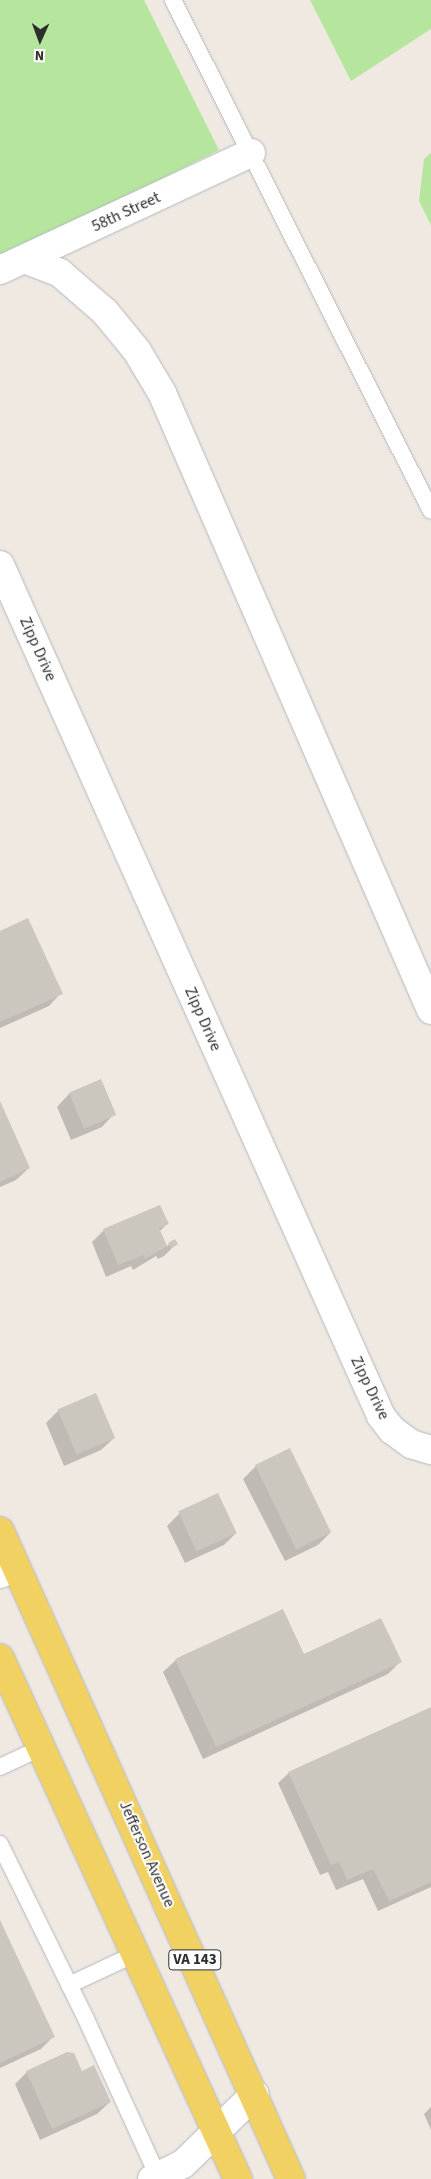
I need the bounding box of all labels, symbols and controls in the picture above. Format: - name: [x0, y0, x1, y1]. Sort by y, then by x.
- north arrow: [15, 15, 65, 65]
- text: N: [34, 45, 44, 65]
- street label: 58th Street: [89, 188, 163, 236]
- street label: Zipp Drive: [15, 614, 61, 684]
- street label: Zipp Drive: [180, 984, 226, 1054]
- street label: Zipp Drive: [346, 1353, 394, 1423]
- street label: Jefferson Avenue: [115, 1798, 179, 1910]
- road number: VA 143: [168, 1948, 222, 1972]

